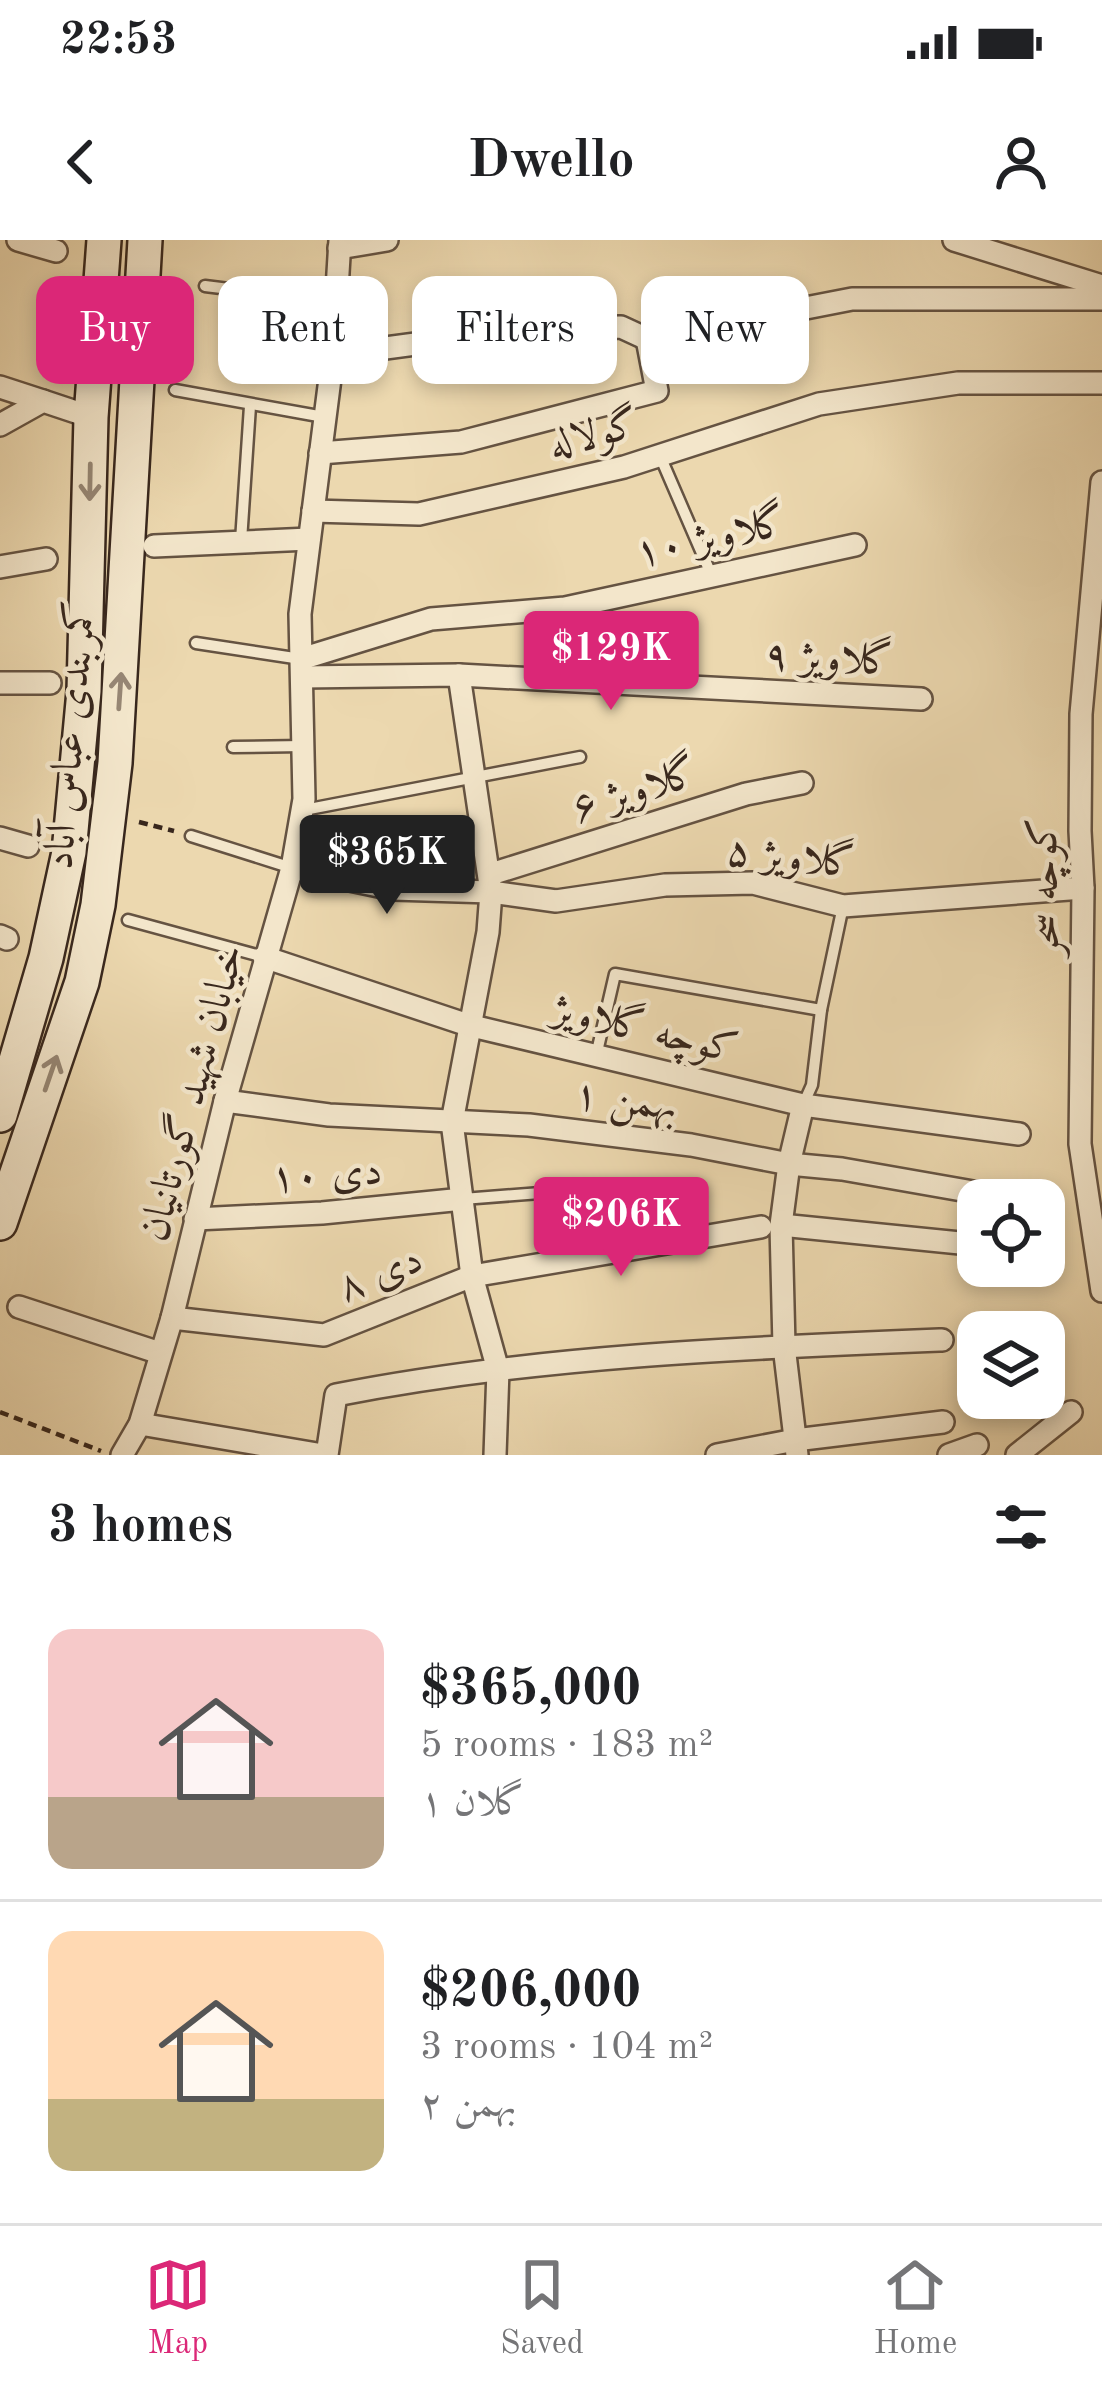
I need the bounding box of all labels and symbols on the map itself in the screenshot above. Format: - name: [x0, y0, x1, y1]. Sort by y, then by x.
- street label: گولاله: [543, 399, 644, 470]
- one-way arrow: [79, 462, 101, 501]
- street label: گلاویژ ۱۰: [630, 496, 790, 575]
- street label: کمربندی عباس آباد: [32, 599, 107, 872]
- pin: $129K: [527, 611, 695, 713]
- street label: گلاویژ ۹: [763, 629, 895, 684]
- one-way arrow: [108, 672, 131, 711]
- street label: گلاویژ ۶: [565, 746, 703, 831]
- pin: $365K: [303, 815, 471, 917]
- street label: کوچه سحر: [1024, 817, 1072, 961]
- street label: گلاویژ ۵: [724, 824, 858, 887]
- street label: خیابان شهید گورتانیان: [129, 939, 257, 1247]
- street label: کوچه گلاویژ: [544, 982, 743, 1076]
- one-way arrow: [42, 1055, 63, 1092]
- street label: بهمن ۱: [571, 1075, 680, 1133]
- street label: دی ۱۰: [269, 1151, 384, 1201]
- pin: $206K: [537, 1177, 705, 1279]
- street label: دی ۸: [332, 1239, 429, 1311]

